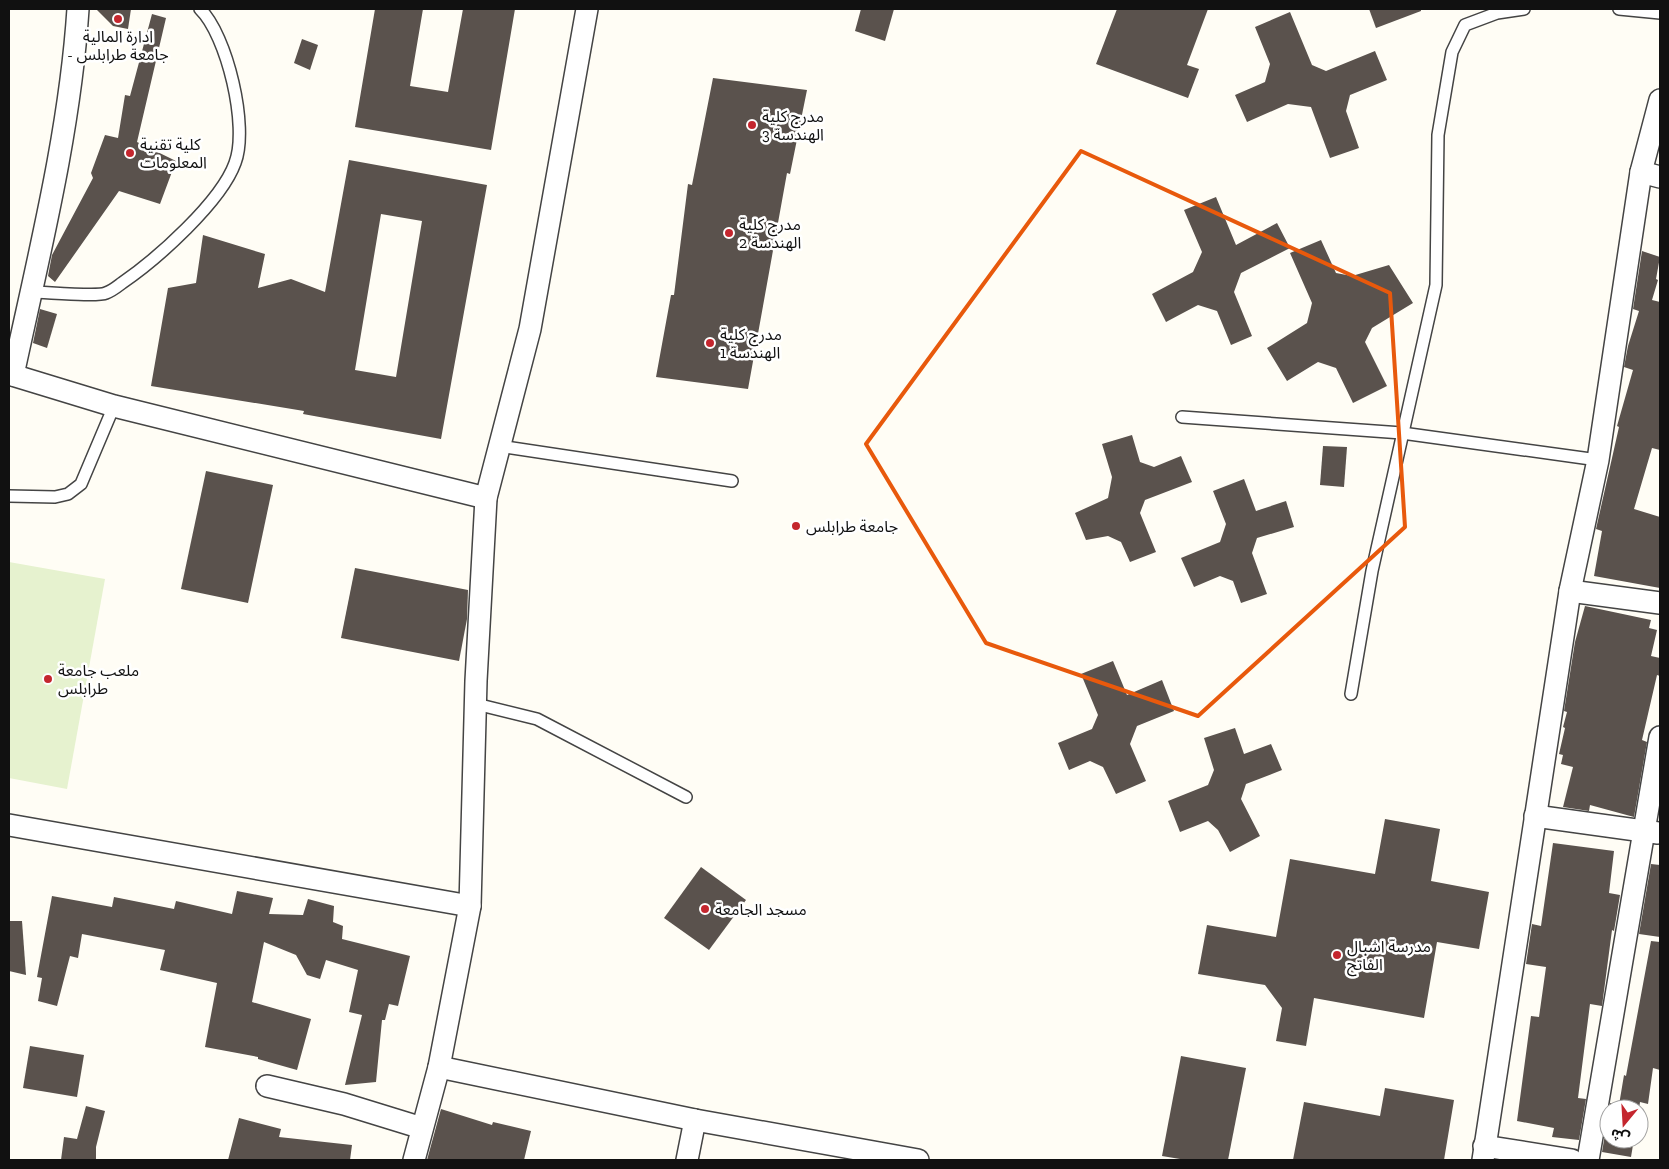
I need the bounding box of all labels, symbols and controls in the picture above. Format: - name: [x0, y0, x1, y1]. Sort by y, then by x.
- marker: ادارة المالية - جامعة طرابلس: [112, 13, 124, 25]
- place label: ادارة المالية - جامعة طرابلس: [67, 27, 169, 64]
- place label: مدرج كلية الهندسة 3: [762, 107, 824, 144]
- marker: مدرج كلية الهندسة 3: [746, 119, 758, 131]
- place label: كلية تقنية المعلومات: [140, 135, 207, 172]
- marker: كلية تقنية المعلومات: [124, 147, 136, 159]
- place label: مدرج كلية الهندسة 2: [739, 215, 801, 252]
- marker: مدرج كلية الهندسة 2: [723, 227, 735, 239]
- place label: مدرج كلية الهندسة 1: [720, 325, 782, 362]
- marker: مدرج كلية الهندسة 1: [704, 337, 716, 349]
- place label: جامعة طرابلس: [806, 517, 898, 536]
- marker: جامعة طرابلس: [790, 520, 802, 532]
- place label: ملعب جامعة طرابلس: [58, 661, 139, 698]
- marker: ملعب جامعة طرابلس: [42, 673, 54, 685]
- place label: مسجد الجامعة: [715, 900, 807, 919]
- marker: مسجد الجامعة: [699, 903, 711, 915]
- place label: مدرسة اشبال الفاتح: [1347, 937, 1431, 977]
- marker: مدرسة اشبال الفاتح: [1331, 949, 1343, 961]
- north arrow: [1599, 1099, 1649, 1149]
- text: ش: [1608, 1125, 1632, 1147]

